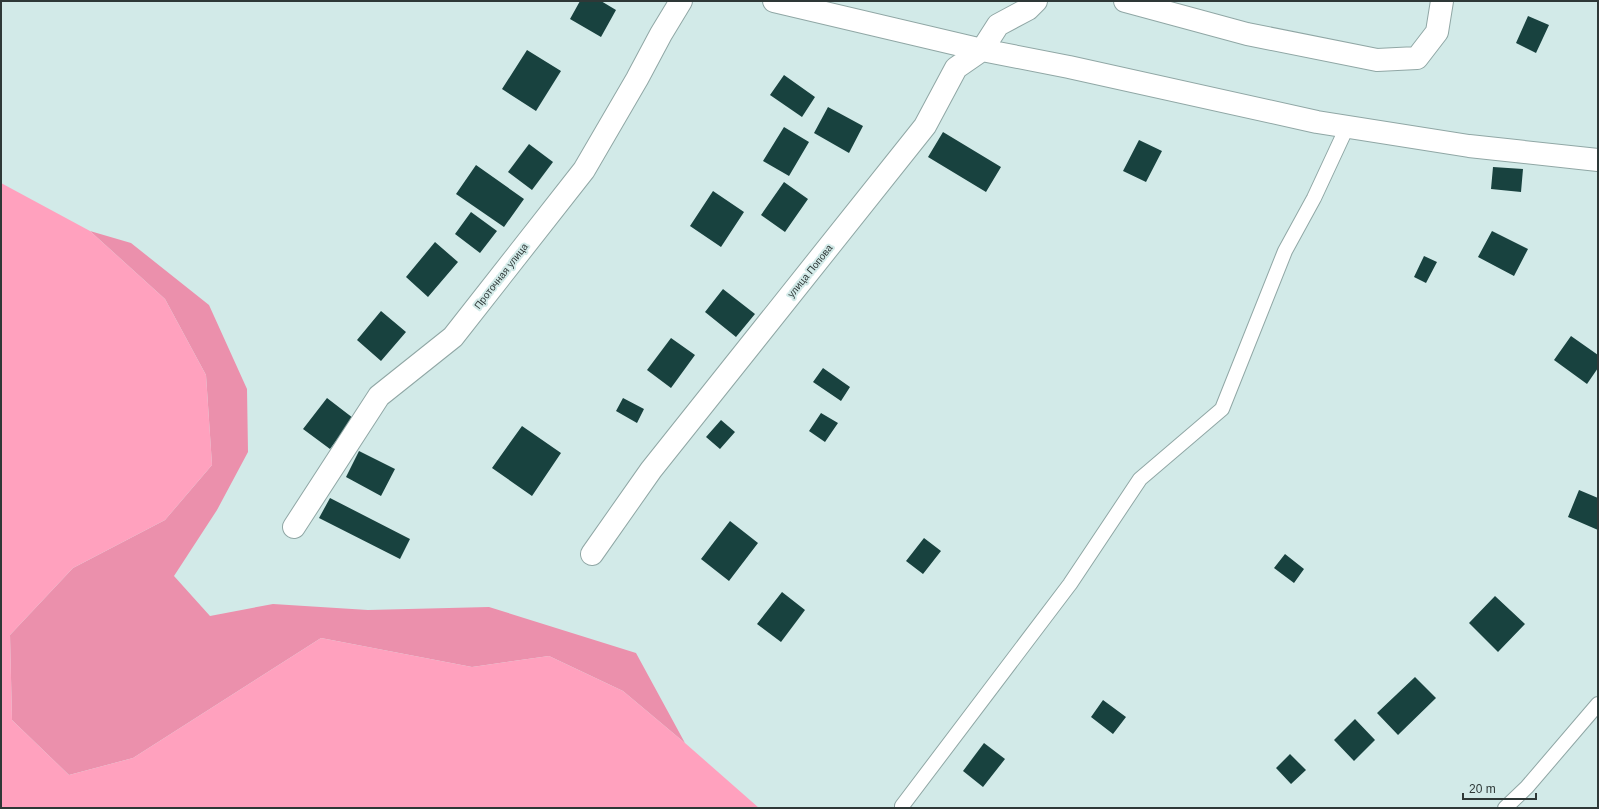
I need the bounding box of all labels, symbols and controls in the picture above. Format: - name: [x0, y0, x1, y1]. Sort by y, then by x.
- street label: Проточная улица: [472, 241, 530, 311]
- street label: улица Попова: [785, 242, 835, 300]
- scale bar: [1463, 775, 1536, 801]
- text: 20 m: [1469, 782, 1496, 796]

